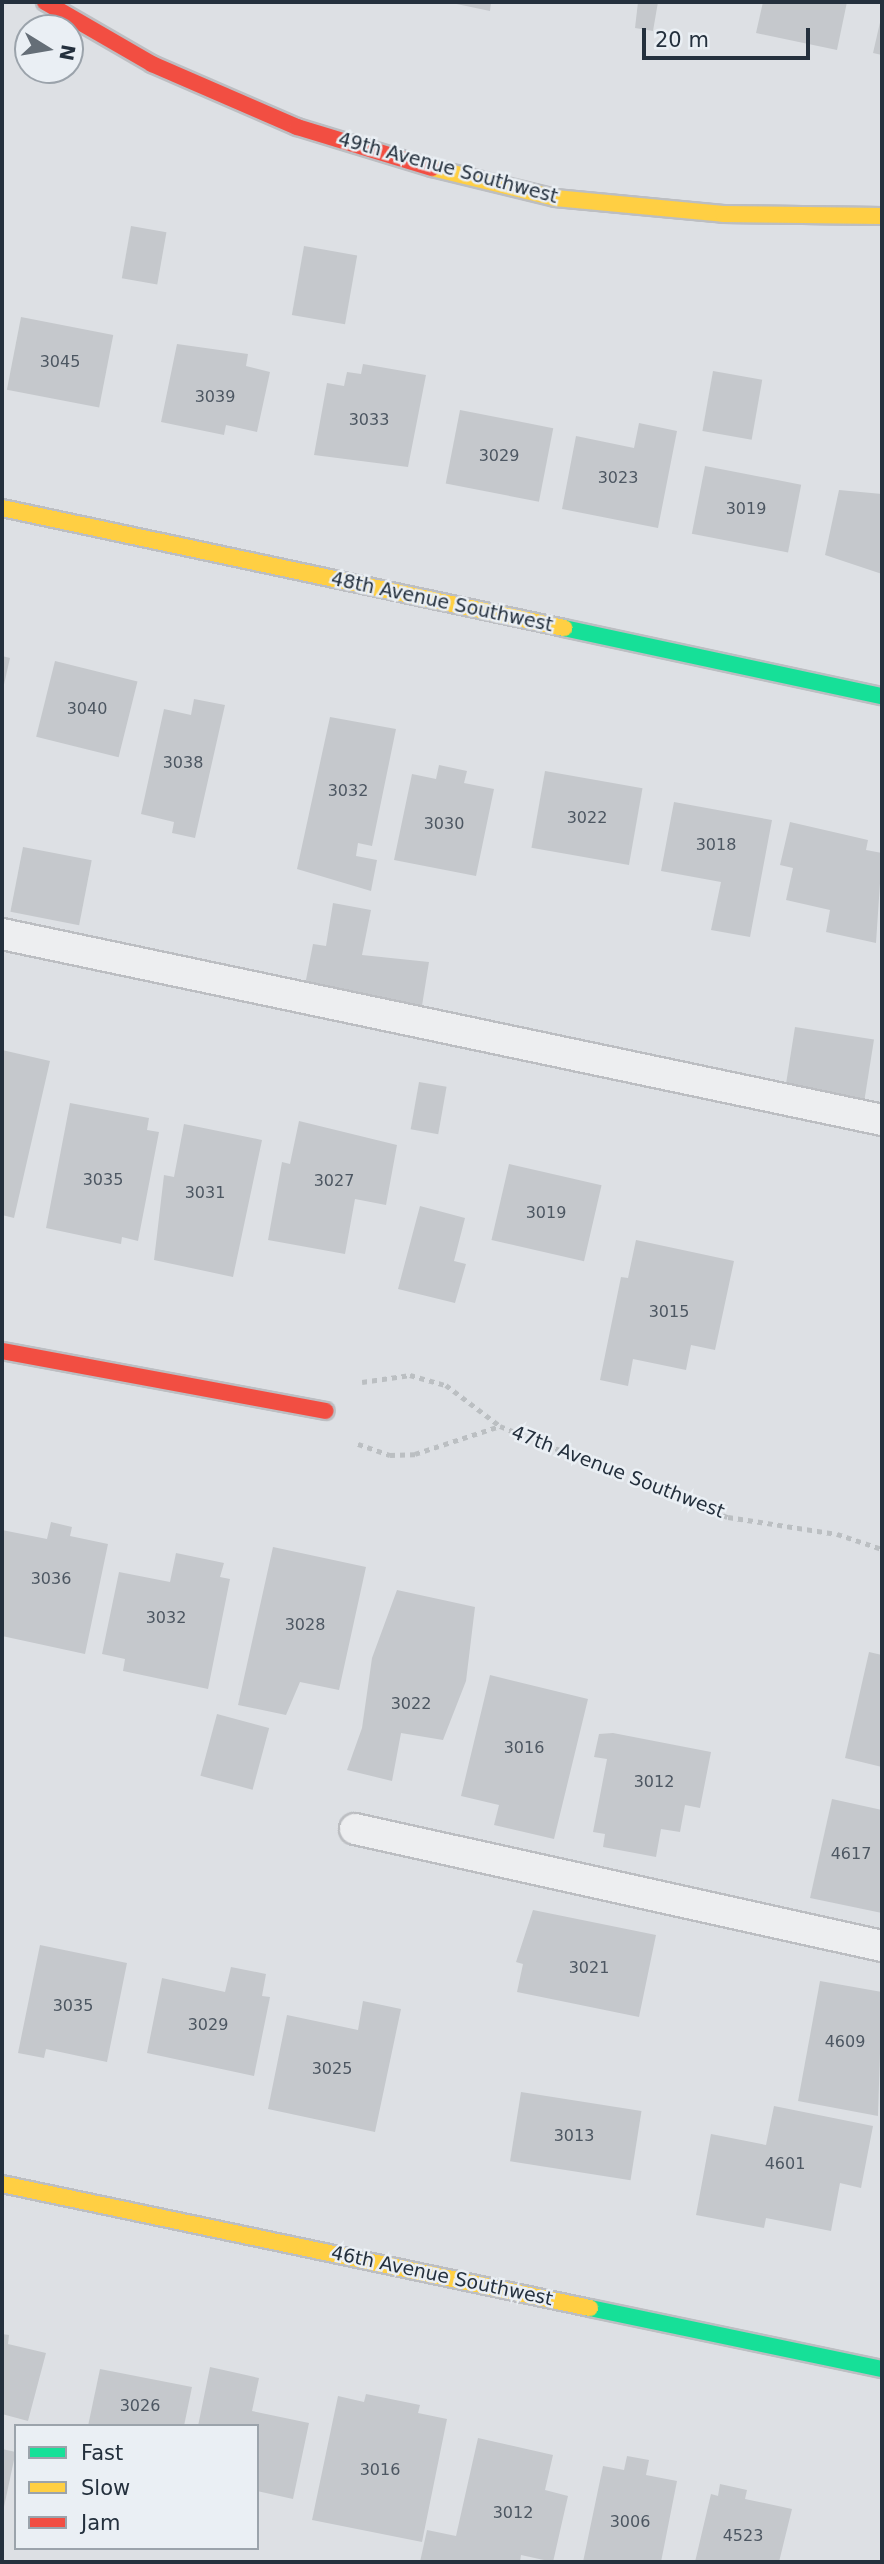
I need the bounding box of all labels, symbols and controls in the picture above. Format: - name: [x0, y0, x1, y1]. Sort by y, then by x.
- north arrow: [14, 14, 84, 84]
- scale bar: [646, 14, 814, 58]
- text: 20 m: [655, 28, 709, 52]
- text: N: [55, 43, 80, 63]
- street label: 49th Avenue Southwest: [336, 128, 560, 208]
- house number: 3045: [40, 352, 80, 372]
- house number: 3039: [195, 387, 235, 407]
- house number: 3033: [349, 410, 389, 430]
- house number: 3029: [479, 446, 519, 466]
- house number: 3023: [598, 468, 638, 488]
- house number: 3019: [726, 499, 766, 519]
- street label: 48th Avenue Southwest: [329, 567, 555, 637]
- house number: 3040: [67, 699, 107, 719]
- house number: 3038: [163, 753, 203, 773]
- house number: 3032: [328, 781, 368, 801]
- house number: 3022: [567, 808, 607, 828]
- house number: 3030: [424, 814, 464, 834]
- house number: 3018: [696, 835, 736, 855]
- house number: 3035: [83, 1170, 123, 1190]
- house number: 3027: [314, 1171, 354, 1191]
- house number: 3031: [185, 1183, 225, 1203]
- house number: 3019: [526, 1203, 566, 1223]
- house number: 3015: [649, 1302, 689, 1322]
- street label: 47th Avenue Southwest: [508, 1421, 728, 1523]
- house number: 3036: [31, 1569, 71, 1589]
- house number: 3032: [146, 1608, 186, 1628]
- house number: 3028: [285, 1615, 325, 1635]
- house number: 3022: [391, 1694, 431, 1714]
- house number: 3016: [504, 1738, 544, 1758]
- house number: 3012: [634, 1772, 674, 1792]
- house number: 4617: [831, 1844, 871, 1864]
- house number: 3021: [569, 1958, 609, 1978]
- house number: 3035: [53, 1996, 93, 2016]
- house number: 3029: [188, 2015, 228, 2035]
- house number: 4609: [825, 2032, 865, 2052]
- house number: 3025: [312, 2059, 352, 2079]
- house number: 3013: [554, 2126, 594, 2146]
- house number: 4601: [765, 2154, 805, 2174]
- street label: 46th Avenue Southwest: [329, 2241, 555, 2311]
- house number: 3026: [120, 2396, 160, 2416]
- legend: [14, 2424, 259, 2550]
- text: Fast: [81, 2441, 123, 2465]
- house number: 3016: [360, 2460, 400, 2480]
- text: Slow: [81, 2476, 130, 2500]
- house number: 3012: [493, 2503, 533, 2523]
- text: Jam: [81, 2511, 121, 2535]
- house number: 3006: [610, 2512, 650, 2532]
- house number: 4523: [723, 2526, 763, 2546]

